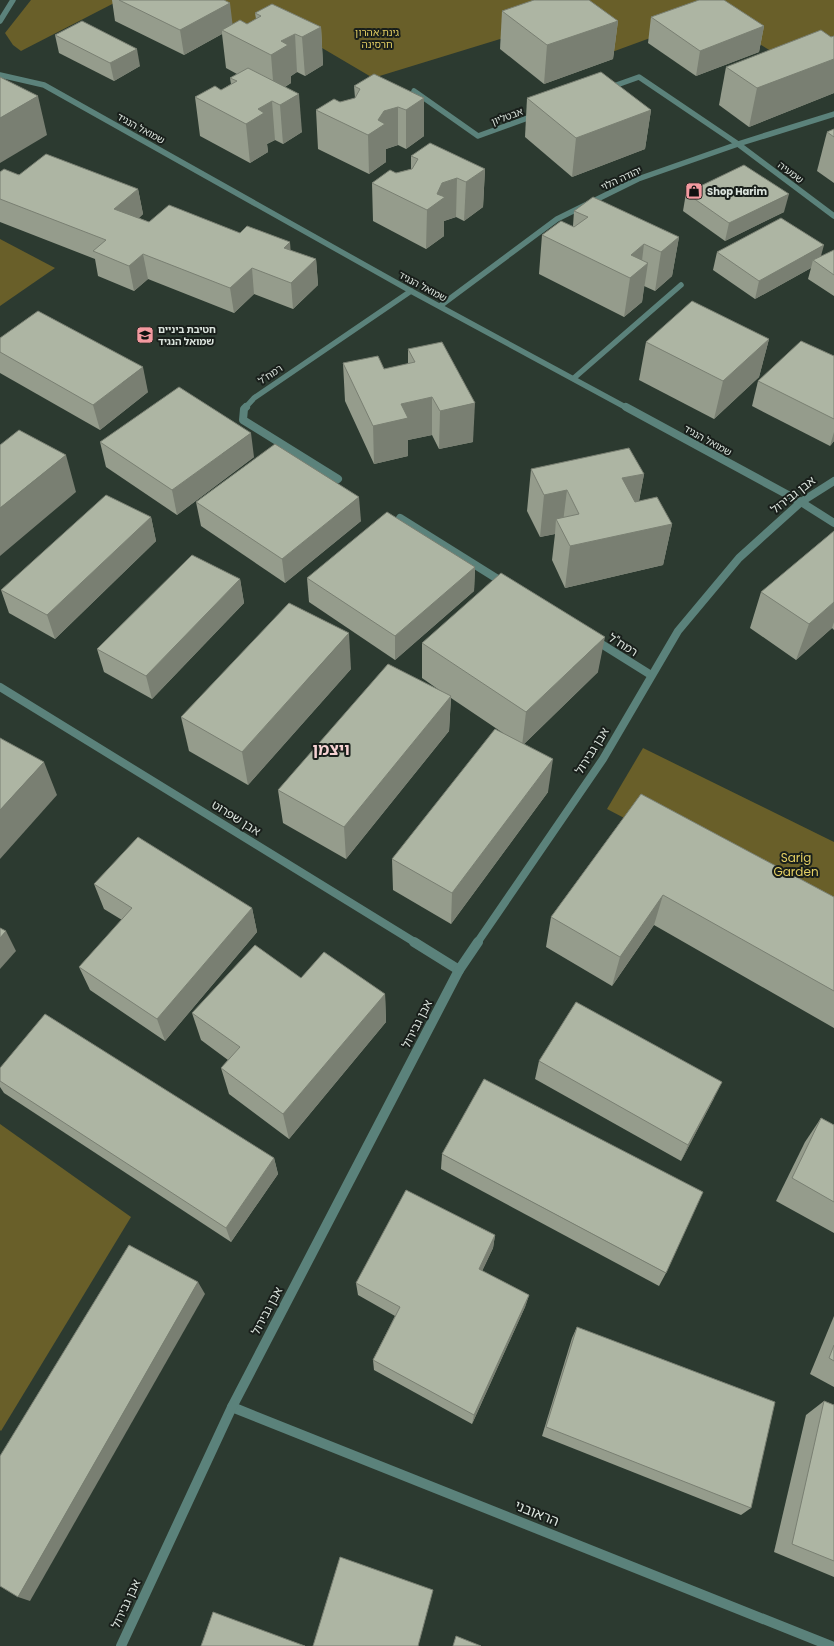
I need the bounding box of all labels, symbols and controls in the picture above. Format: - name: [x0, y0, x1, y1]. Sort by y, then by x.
- park label: גינת אהרון חרסינה: [355, 25, 399, 52]
- street label: אבטליון: [489, 104, 525, 129]
- street label: שמואל הנגיד: [114, 109, 168, 148]
- street label: שמעיה: [775, 158, 807, 187]
- street label: יהודה הלוי: [598, 162, 644, 194]
- shop icon: Shop Harim: [684, 181, 704, 201]
- place label: Shop Harim: [707, 184, 767, 199]
- street label: שמואל הנגיד: [396, 267, 450, 305]
- place label: חטיבת ביניים שמואל הנגיד: [158, 322, 216, 349]
- school or university icon: חטיבת ביניים שמואל הנגיד: [135, 325, 155, 345]
- street label: רמח"ל: [255, 361, 285, 388]
- street label: שמואל הנגיד: [681, 421, 735, 460]
- street label: אבן גבירול: [767, 472, 819, 517]
- street label: רמח"ל: [605, 629, 641, 660]
- street label: אבן גבירול: [570, 724, 613, 777]
- district label: ויצמן: [312, 738, 350, 761]
- street label: אבן שפרוט: [209, 796, 264, 840]
- park label: Sarig Garden: [773, 849, 819, 880]
- street label: אבן גבירול: [397, 996, 436, 1051]
- street label: אבן גבירול: [247, 1283, 287, 1338]
- street label: הראובני: [512, 1495, 562, 1531]
- street label: אבן גבירול: [107, 1576, 145, 1631]

